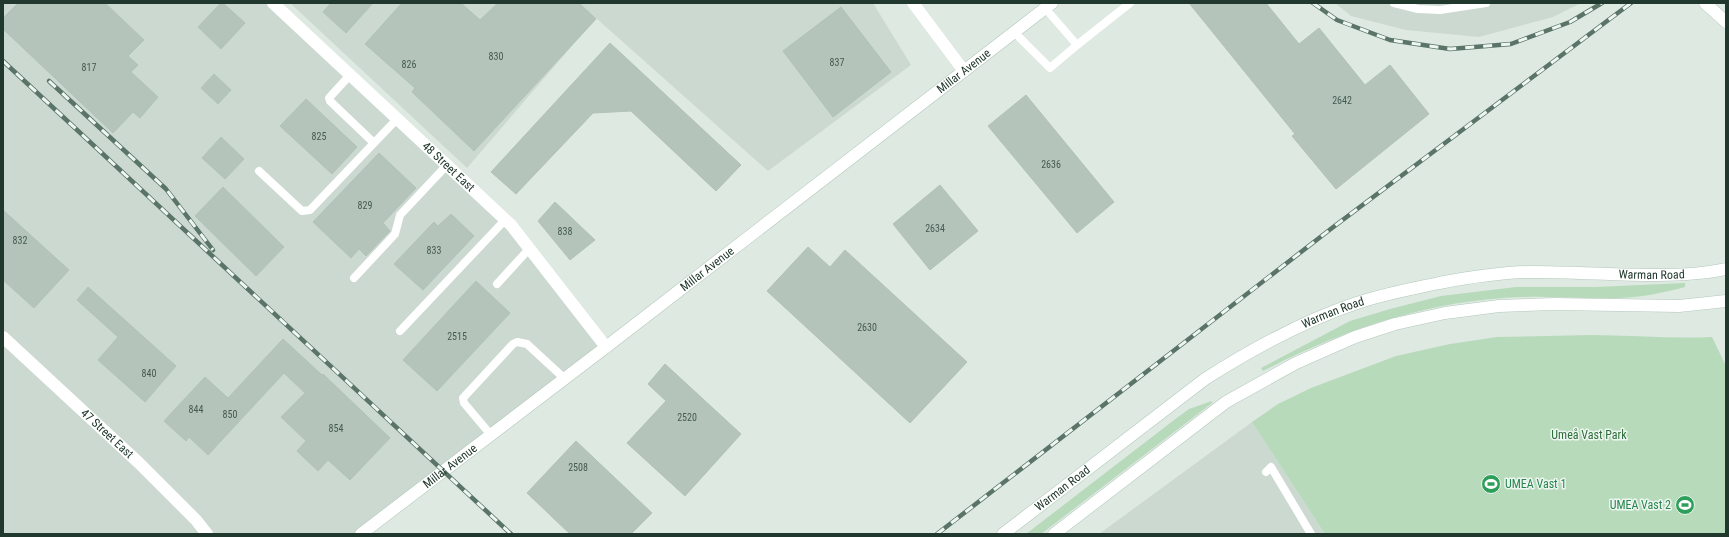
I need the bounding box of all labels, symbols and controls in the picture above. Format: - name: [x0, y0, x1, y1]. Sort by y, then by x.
- street label: Millar Avenue: [934, 46, 994, 96]
- house number: 830: [489, 51, 503, 62]
- house number: 837: [830, 57, 844, 68]
- house number: 826: [402, 59, 416, 70]
- house number: 817: [82, 62, 96, 73]
- house number: 2642: [1332, 95, 1352, 106]
- house number: 825: [312, 131, 326, 142]
- street label: 48 Street East: [419, 139, 478, 195]
- house number: 2636: [1041, 159, 1061, 170]
- house number: 829: [358, 200, 372, 211]
- house number: 2634: [925, 223, 945, 234]
- house number: 838: [558, 226, 572, 237]
- house number: 832: [13, 235, 27, 246]
- street label: Millar Avenue: [678, 244, 737, 294]
- house number: 833: [427, 245, 441, 256]
- street label: Warman Road: [1619, 267, 1685, 282]
- street label: Warman Road: [1299, 294, 1366, 331]
- house number: 2630: [857, 322, 877, 333]
- house number: 2515: [447, 331, 467, 342]
- house number: 840: [142, 368, 156, 379]
- house number: 844: [189, 404, 203, 415]
- street label: 47 Street East: [78, 406, 137, 461]
- house number: 850: [223, 409, 237, 420]
- house number: 2520: [677, 412, 697, 423]
- house number: 854: [329, 423, 343, 434]
- park label: Umeå Vast Park: [1551, 428, 1627, 442]
- street label: Millar Avenue: [420, 441, 480, 491]
- house number: 2508: [568, 462, 588, 473]
- street label: Warman Road: [1032, 463, 1093, 514]
- sports icon: UMEA Vast 1: [1480, 473, 1502, 495]
- place label: UMEA Vast 1: [1505, 477, 1566, 491]
- sports icon: UMEA Vast 2: [1674, 494, 1696, 516]
- place label: UMEA Vast 2: [1610, 498, 1671, 512]

